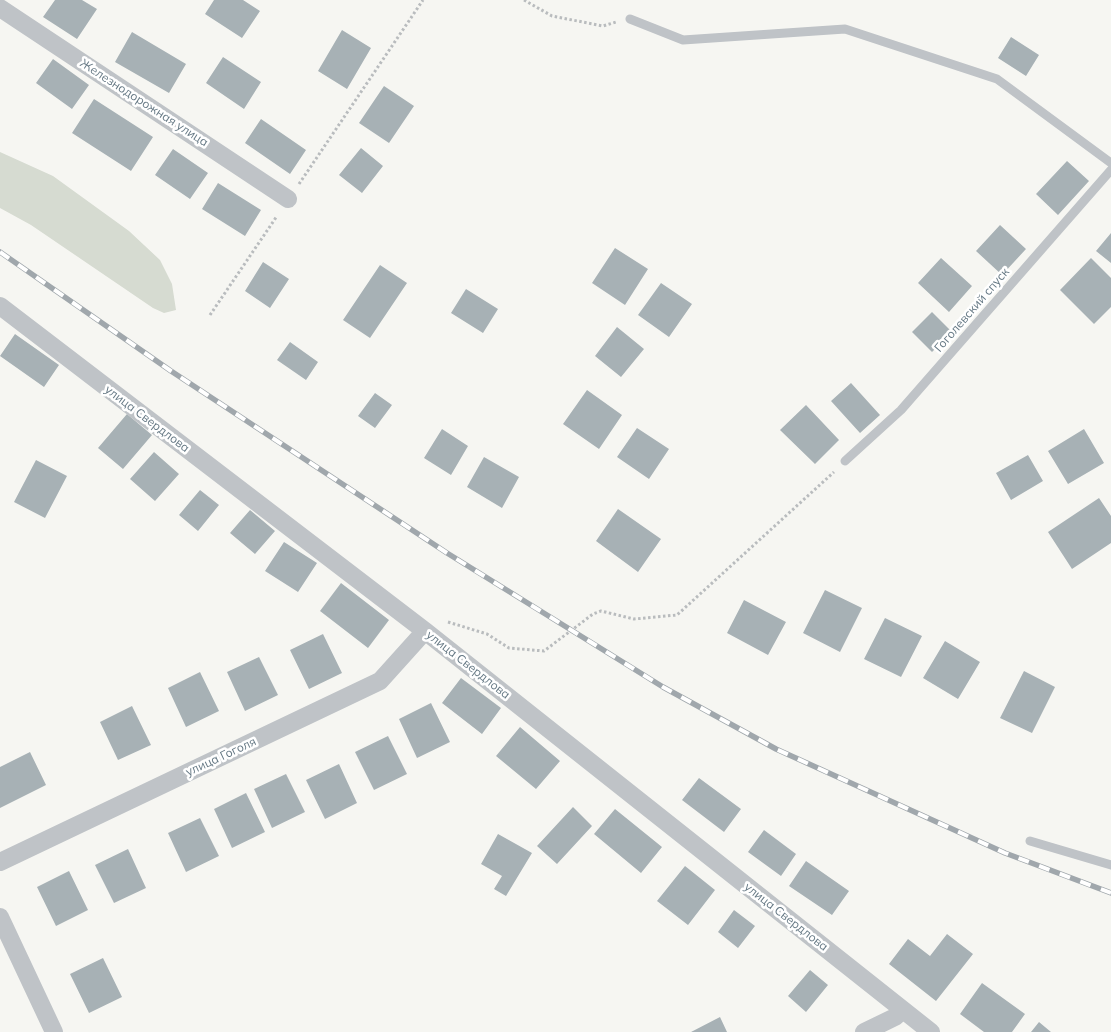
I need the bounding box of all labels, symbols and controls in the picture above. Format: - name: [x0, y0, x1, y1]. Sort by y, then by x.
- street label: Железнодорожная улица: [77, 56, 211, 150]
- street label: Гоголевский спуск: [932, 265, 1012, 355]
- street label: улица Свердлова: [102, 382, 192, 456]
- street label: улица Свердлова: [423, 628, 513, 702]
- street label: улица Гоголя: [183, 734, 259, 780]
- street label: улица Свердлова: [741, 880, 831, 954]

